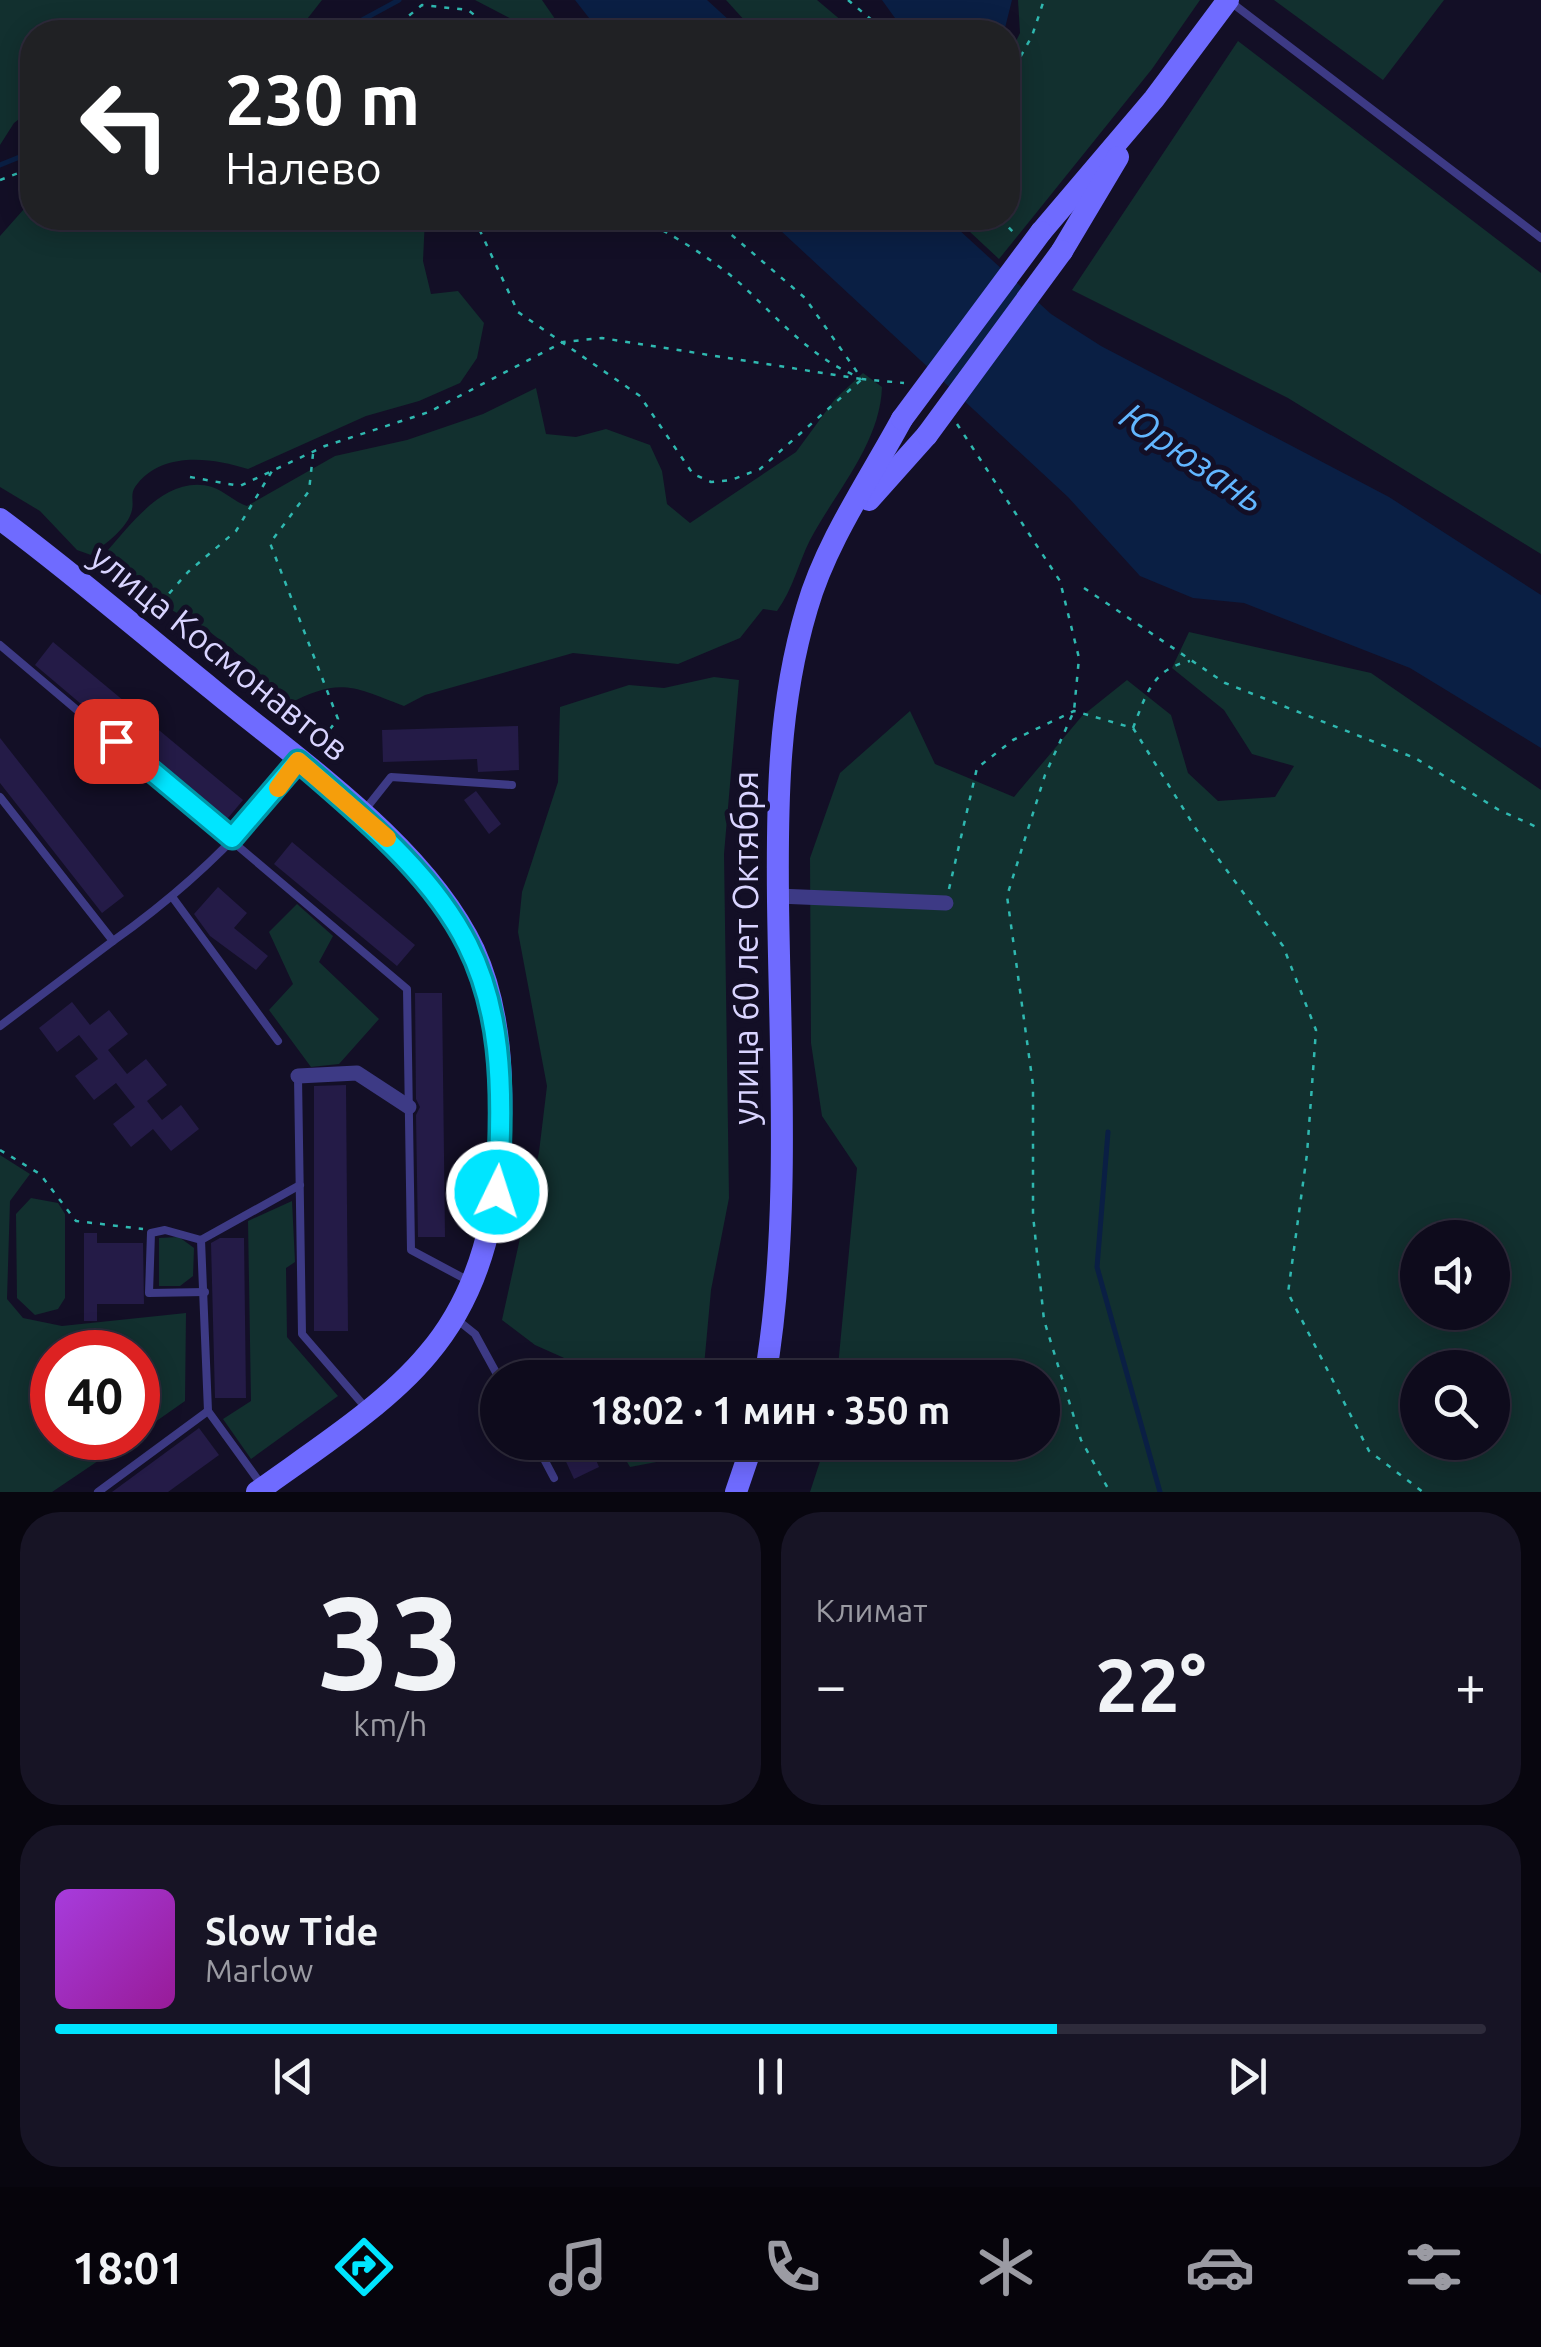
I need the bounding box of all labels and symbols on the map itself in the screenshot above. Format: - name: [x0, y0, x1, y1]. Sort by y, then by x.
- water label: Юрюзань: [1113, 394, 1273, 520]
- street label: улица Космонавтов: [83, 536, 357, 768]
- pin: [74, 699, 159, 784]
- street label: улица 60 лет Октября: [725, 771, 765, 1125]
- position arrow: [445, 1140, 549, 1244]
- speed limit sign: 40: [30, 1330, 160, 1460]

